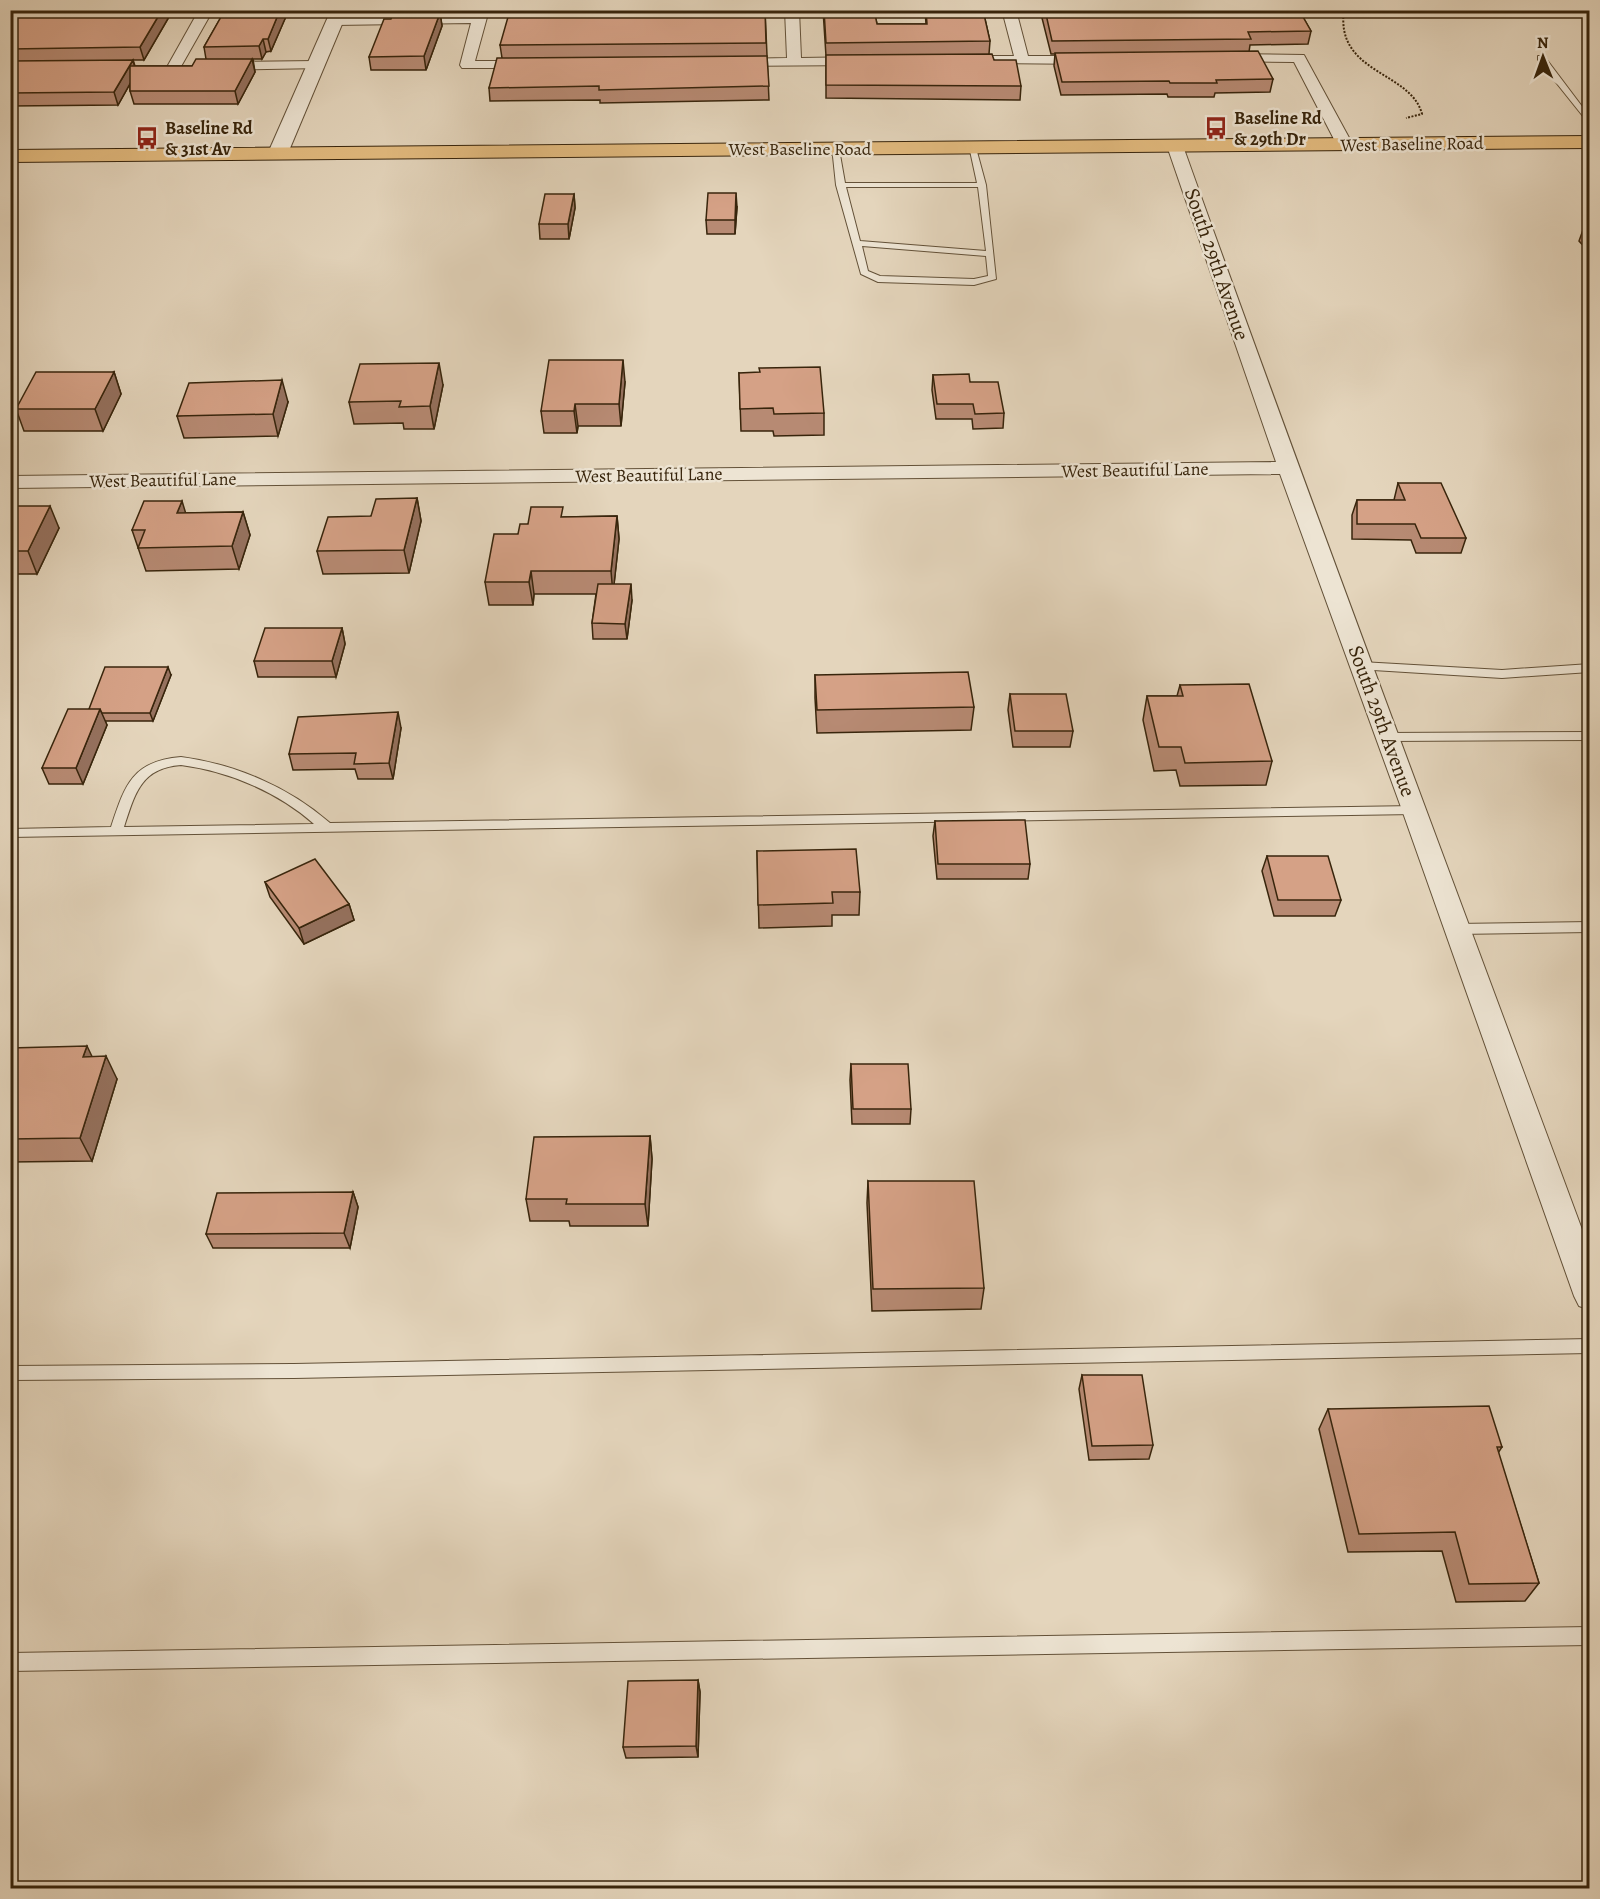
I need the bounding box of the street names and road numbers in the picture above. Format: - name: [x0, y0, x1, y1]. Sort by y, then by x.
- street label: West Baseline Road: [1339, 131, 1484, 157]
- street label: West Baseline Road: [727, 137, 872, 161]
- street label: South 29th Avenue: [1178, 184, 1256, 344]
- street label: West Beautiful Lane: [1060, 457, 1209, 483]
- street label: West Beautiful Lane: [574, 462, 723, 488]
- street label: West Beautiful Lane: [88, 467, 237, 493]
- street label: South 29th Avenue: [1342, 641, 1422, 801]

